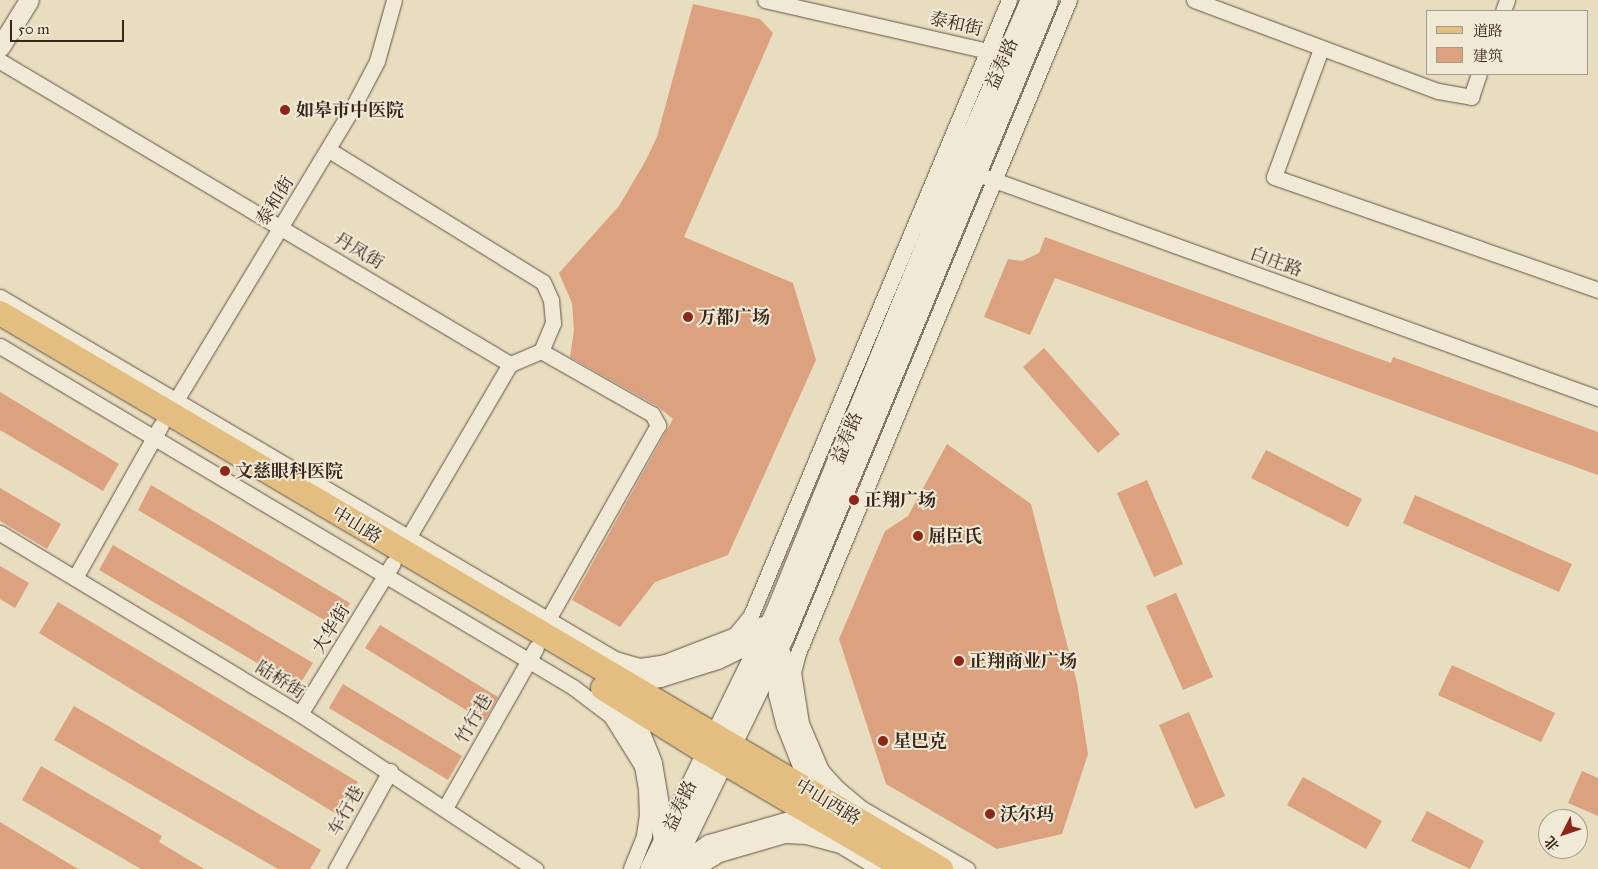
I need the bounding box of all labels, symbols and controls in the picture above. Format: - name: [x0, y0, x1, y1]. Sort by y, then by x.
- street label: 泰和街: [927, 7, 985, 41]
- scale bar: [12, 10, 126, 42]
- legend: [1426, 10, 1588, 75]
- text: 50 m: [18, 20, 50, 38]
- text: 道路: [1473, 22, 1503, 40]
- street label: 益寿路: [981, 35, 1023, 93]
- text: 建筑: [1473, 47, 1503, 65]
- place label: 如皋市中医院: [296, 99, 404, 121]
- marker: 如皋市中医院: [278, 103, 292, 117]
- street label: 泰和街: [252, 172, 298, 230]
- street label: 丹凤街: [330, 228, 388, 274]
- street label: 白庄路: [1247, 243, 1305, 281]
- place label: 万都广场: [698, 306, 770, 328]
- marker: 万都广场: [682, 311, 694, 323]
- street label: 益寿路: [827, 409, 867, 467]
- place label: 文慈眼科医院: [235, 460, 343, 482]
- marker: 文慈眼科医院: [219, 465, 231, 477]
- place label: 正翔广场: [864, 489, 936, 511]
- marker: 正翔广场: [848, 494, 860, 506]
- street label: 中山路: [328, 502, 386, 548]
- place label: 屈臣氏: [928, 525, 982, 547]
- marker: 屈臣氏: [912, 530, 924, 542]
- street label: 大华街: [308, 600, 354, 658]
- place label: 正翔商业广场: [969, 650, 1077, 672]
- marker: 正翔商业广场: [953, 655, 965, 667]
- street label: 陆桥街: [251, 657, 309, 703]
- street label: 竹行巷: [451, 690, 497, 748]
- place label: 星巴克: [893, 730, 947, 752]
- marker: 星巴克: [877, 735, 889, 747]
- street label: 中山西路: [792, 774, 864, 830]
- street label: 益寿路: [659, 777, 701, 835]
- street label: 车行巷: [323, 782, 369, 840]
- place label: 沃尔玛: [1000, 803, 1054, 825]
- marker: 沃尔玛: [984, 808, 996, 820]
- north arrow: [1538, 809, 1588, 859]
- text: 北: [1541, 833, 1563, 854]

